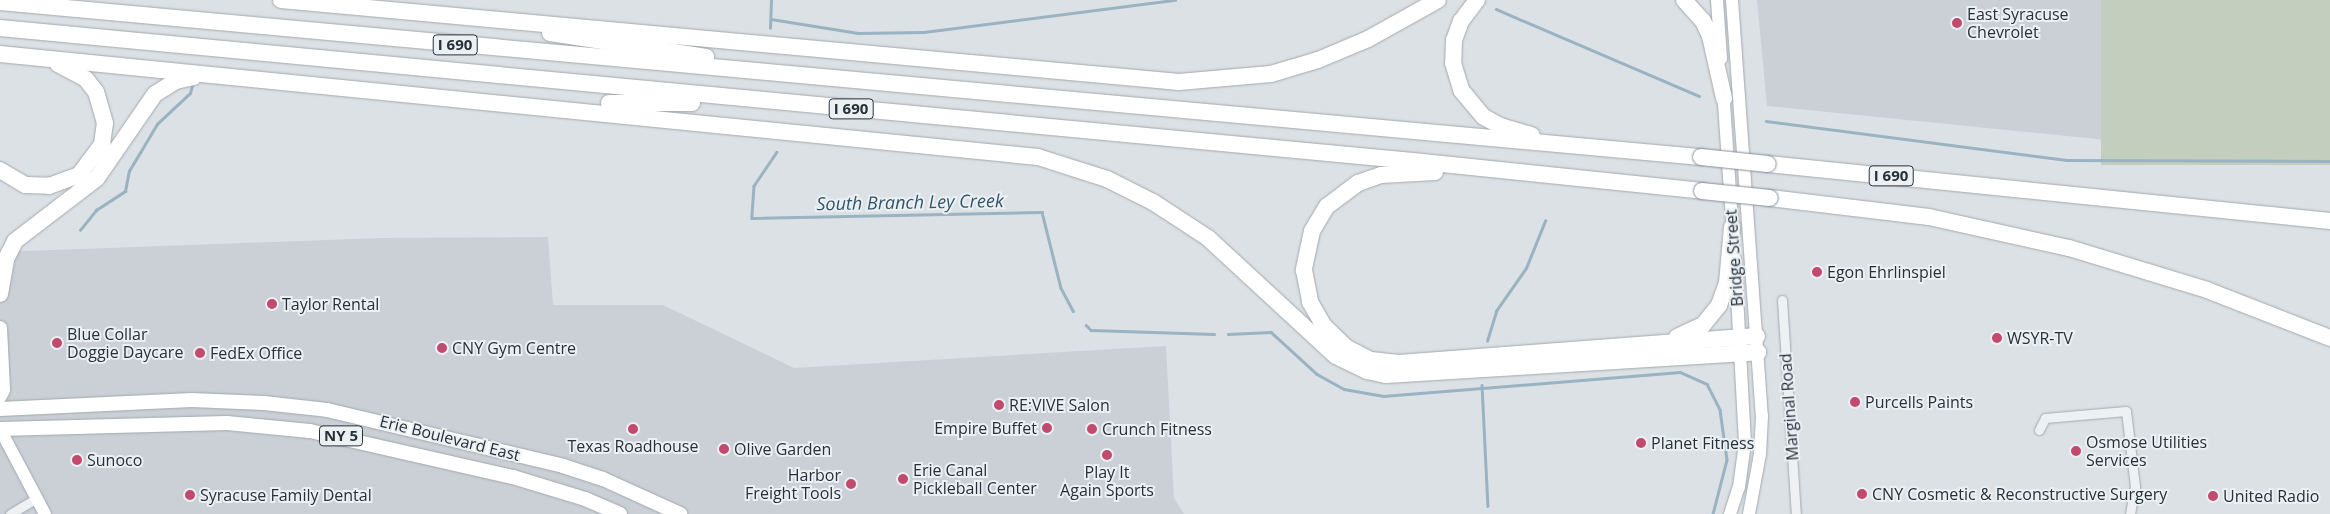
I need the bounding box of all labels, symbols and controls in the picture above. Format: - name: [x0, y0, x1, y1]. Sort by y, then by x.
- place label: East Syracuse Chevrolet: [1967, 4, 2069, 42]
- marker: East Syracuse Chevrolet: [1951, 17, 1963, 29]
- road number: I 690: [432, 32, 478, 58]
- road number: I 690: [828, 96, 874, 122]
- road number: I 690: [1868, 164, 1914, 188]
- water label: South Branch Ley Creek: [816, 190, 1004, 214]
- street label: Bridge Street: [1721, 209, 1747, 307]
- place label: Egon Ehrlinspiel: [1827, 262, 1946, 282]
- marker: Egon Ehrlinspiel: [1811, 266, 1823, 278]
- place label: Taylor Rental: [282, 294, 379, 314]
- marker: Taylor Rental: [266, 298, 278, 310]
- place label: Blue Collar Doggie Daycare: [67, 324, 183, 362]
- place label: WSYR-TV: [2007, 328, 2073, 348]
- marker: WSYR-TV: [1991, 332, 2003, 344]
- marker: Blue Collar Doggie Daycare: [51, 337, 63, 349]
- place label: CNY Gym Centre: [452, 338, 576, 358]
- marker: CNY Gym Centre: [436, 342, 448, 354]
- place label: FedEx Office: [210, 343, 302, 363]
- marker: FedEx Office: [194, 347, 206, 359]
- street label: Marginal Road: [1776, 353, 1802, 461]
- place label: Purcells Paints: [1865, 392, 1973, 412]
- place label: RE:VIVE Salon: [1009, 395, 1110, 415]
- marker: Purcells Paints: [1849, 396, 1861, 408]
- marker: RE:VIVE Salon: [993, 399, 1005, 411]
- street label: Erie Boulevard East: [378, 411, 522, 465]
- place label: Empire Buffet: [934, 418, 1037, 438]
- place label: Crunch Fitness: [1102, 419, 1212, 439]
- marker: Empire Buffet: [1041, 422, 1053, 434]
- marker: Texas Roadhouse: [627, 423, 639, 435]
- marker: Crunch Fitness: [1086, 423, 1098, 435]
- road number: NY 5: [318, 424, 364, 448]
- place label: Osmose Utilities Services: [2086, 432, 2207, 470]
- place label: Planet Fitness: [1651, 433, 1754, 453]
- place label: Texas Roadhouse: [568, 436, 698, 456]
- marker: Planet Fitness: [1635, 437, 1647, 449]
- place label: Olive Garden: [734, 439, 831, 459]
- marker: Olive Garden: [718, 443, 730, 455]
- marker: Osmose Utilities Services: [2070, 445, 2082, 457]
- marker: Play It Again Sports: [1101, 449, 1113, 461]
- place label: Sunoco: [87, 450, 142, 470]
- marker: Sunoco: [71, 454, 83, 466]
- place label: Erie Canal Pickleball Center: [913, 460, 1037, 498]
- place label: Play It Again Sports: [1060, 462, 1154, 500]
- place label: Harbor Freight Tools: [745, 465, 841, 503]
- marker: Erie Canal Pickleball Center: [897, 473, 909, 485]
- marker: Harbor Freight Tools: [845, 478, 857, 490]
- place label: CNY Cosmetic & Reconstructive Surgery: [1872, 484, 2167, 504]
- place label: Syracuse Family Dental: [200, 485, 372, 505]
- place label: United Radio: [2223, 486, 2319, 506]
- marker: CNY Cosmetic & Reconstructive Surgery: [1856, 488, 1868, 500]
- marker: Syracuse Family Dental: [184, 489, 196, 501]
- marker: United Radio: [2207, 490, 2219, 502]

